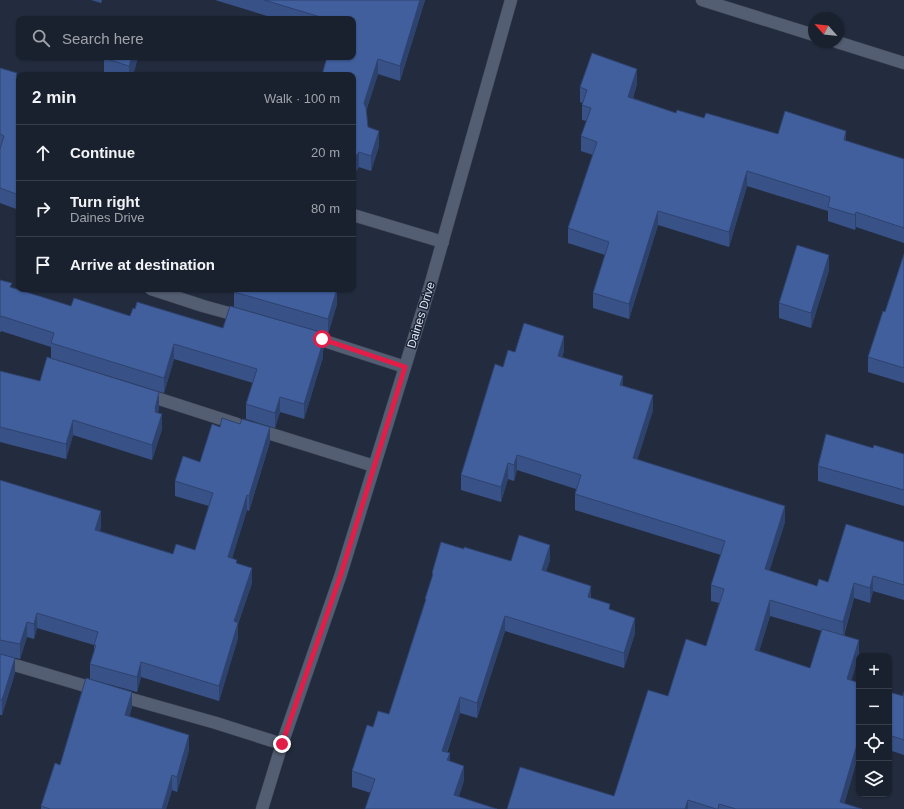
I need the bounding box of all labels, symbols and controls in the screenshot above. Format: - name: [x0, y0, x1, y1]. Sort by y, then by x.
- north arrow: [808, 12, 844, 48]
- search box: [16, 16, 356, 60]
- icon: search: [30, 27, 52, 49]
- text: Search here: [62, 30, 144, 47]
- text: 2 min: [32, 88, 76, 107]
- text: Walk · 100 m: [264, 91, 340, 106]
- icon: ahead: [32, 142, 54, 164]
- text: Continue: [70, 144, 135, 161]
- text: 20 m: [311, 145, 340, 160]
- text: Turn right: [70, 193, 140, 210]
- icon: right: [32, 198, 54, 220]
- text: 80 m: [311, 201, 340, 216]
- text: Daines Drive: [70, 210, 144, 225]
- icon: arrive: [32, 254, 54, 276]
- text: Arrive at destination: [70, 256, 215, 273]
- street label: Daines Drive: [404, 280, 438, 350]
- route start: [313, 330, 331, 348]
- map controls: [856, 653, 892, 797]
- button: +: [856, 653, 892, 689]
- button: −: [856, 689, 892, 725]
- button: locate: [856, 725, 892, 761]
- route end: [273, 735, 291, 753]
- button: layers: [856, 761, 892, 797]

